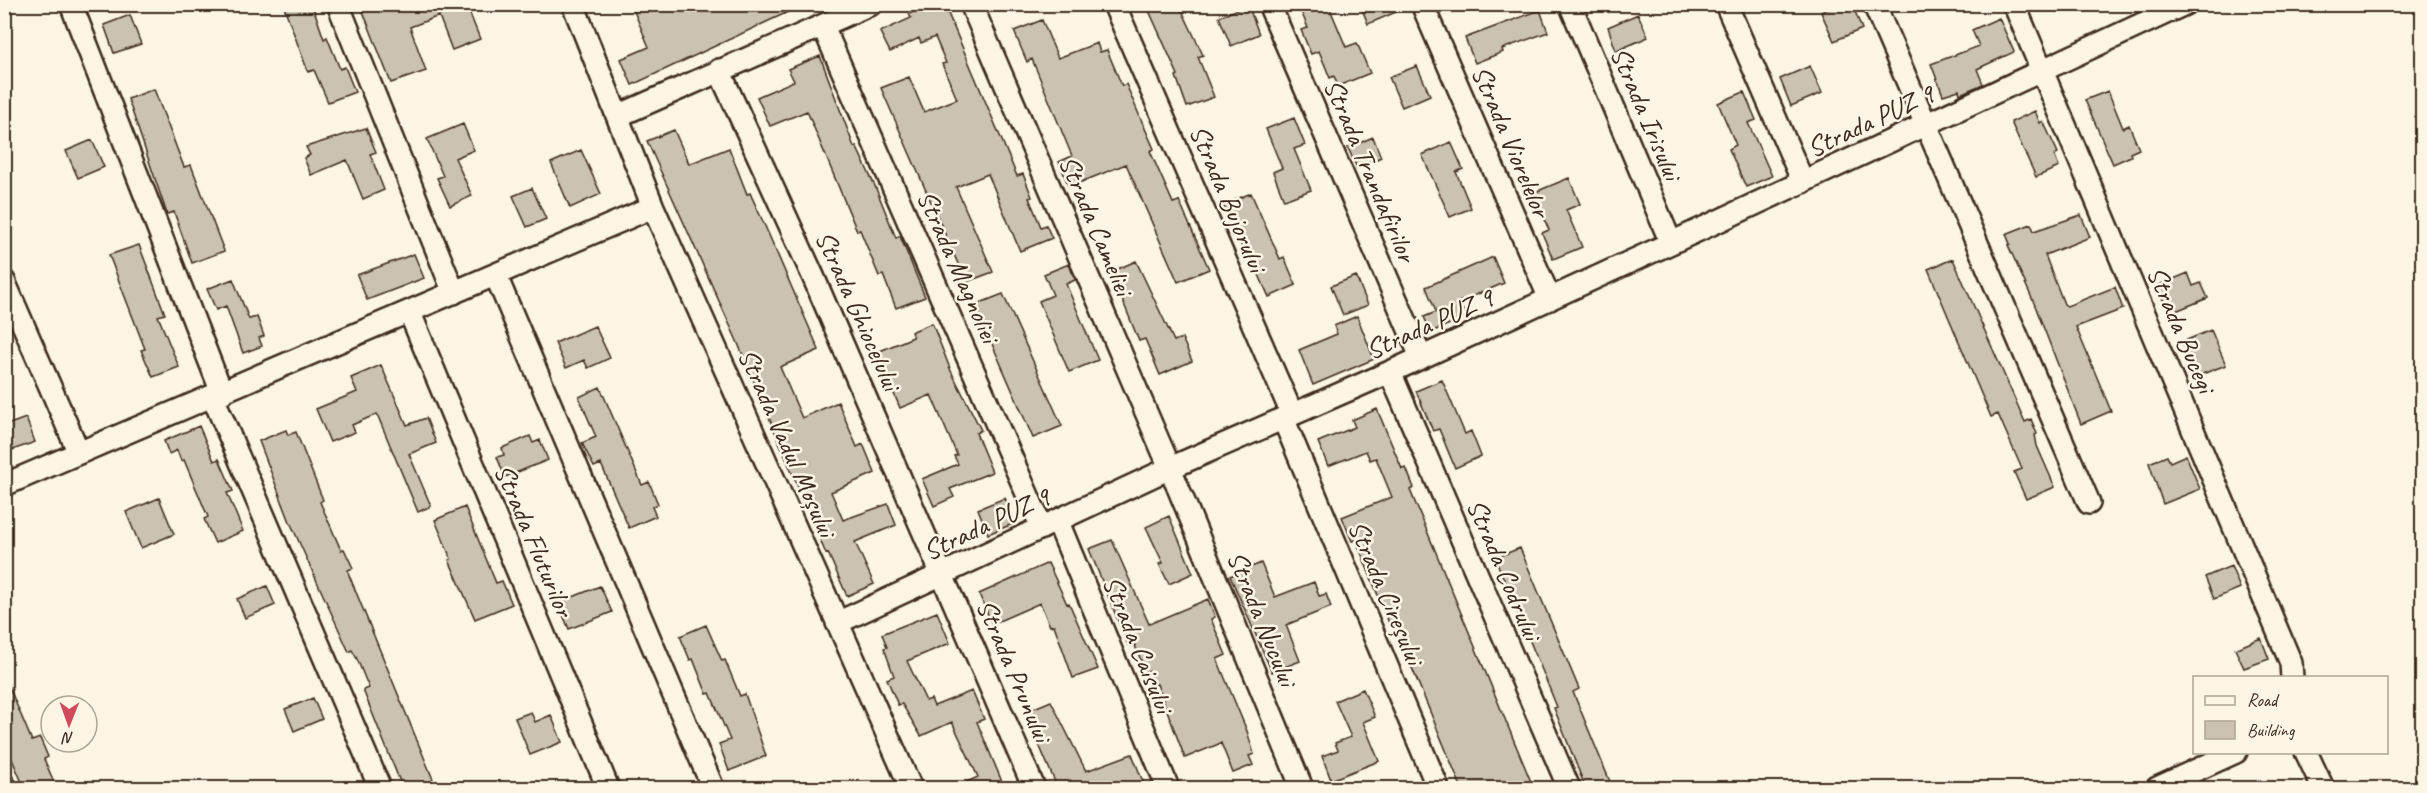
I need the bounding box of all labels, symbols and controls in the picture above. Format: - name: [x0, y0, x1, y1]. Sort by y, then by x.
- street label: Strada Irisului: [1603, 41, 1692, 188]
- street label: Strada Viorelelor: [1464, 60, 1560, 225]
- street label: Strada Trandafirilor: [1316, 73, 1426, 269]
- street label: Strada PUZ 9: [1801, 75, 1941, 165]
- street label: Strada Bujorului: [1182, 120, 1277, 280]
- street label: Strada Cameliei: [1051, 150, 1143, 304]
- street label: Strada Magnoliei: [909, 185, 1009, 351]
- street label: Strada Ghiocelului: [808, 225, 911, 399]
- street label: Strada Bucegi: [2139, 261, 2225, 401]
- street label: Strada PUZ 9: [1360, 279, 1501, 367]
- street label: Strada Vadul Moșului: [730, 343, 846, 545]
- street label: Strada Fluturilor: [487, 458, 583, 624]
- street label: Strada PUZ 9: [917, 478, 1057, 568]
- street label: Strada Codrului: [1459, 493, 1551, 648]
- street label: Strada Cireșului: [1341, 515, 1434, 673]
- street label: Strada Nucului: [1220, 546, 1307, 694]
- street label: Strada Caisului: [1095, 570, 1183, 721]
- street label: Strada Prunului: [969, 594, 1062, 750]
- legend: [2193, 676, 2388, 754]
- text: Road: [2247, 689, 2280, 711]
- north arrow: [39, 694, 99, 754]
- text: Building: [2247, 719, 2296, 741]
- text: N: [61, 728, 74, 748]

